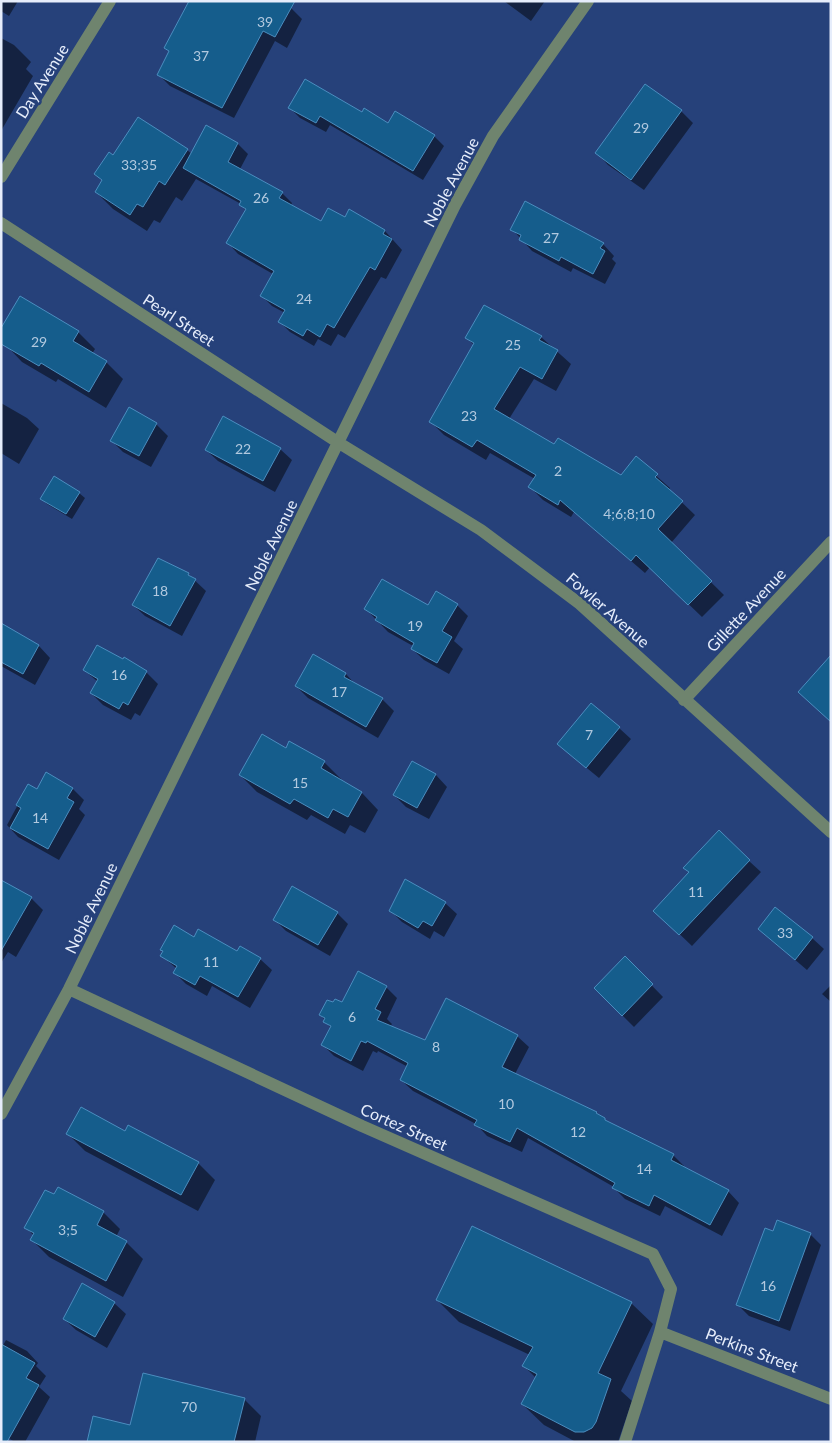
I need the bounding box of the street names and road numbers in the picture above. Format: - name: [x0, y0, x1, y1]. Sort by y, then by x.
- street label: Day Avenue: [11, 40, 72, 121]
- street label: Noble Avenue: [419, 134, 482, 230]
- street label: Pearl Street: [140, 289, 219, 350]
- street label: Noble Avenue: [240, 496, 301, 593]
- street label: Gillette Avenue: [702, 564, 789, 655]
- street label: Fowler Avenue: [563, 568, 654, 651]
- street label: Noble Avenue: [60, 859, 121, 956]
- street label: Cortez Street: [358, 1099, 451, 1154]
- street label: Perkins Street: [703, 1323, 801, 1376]

